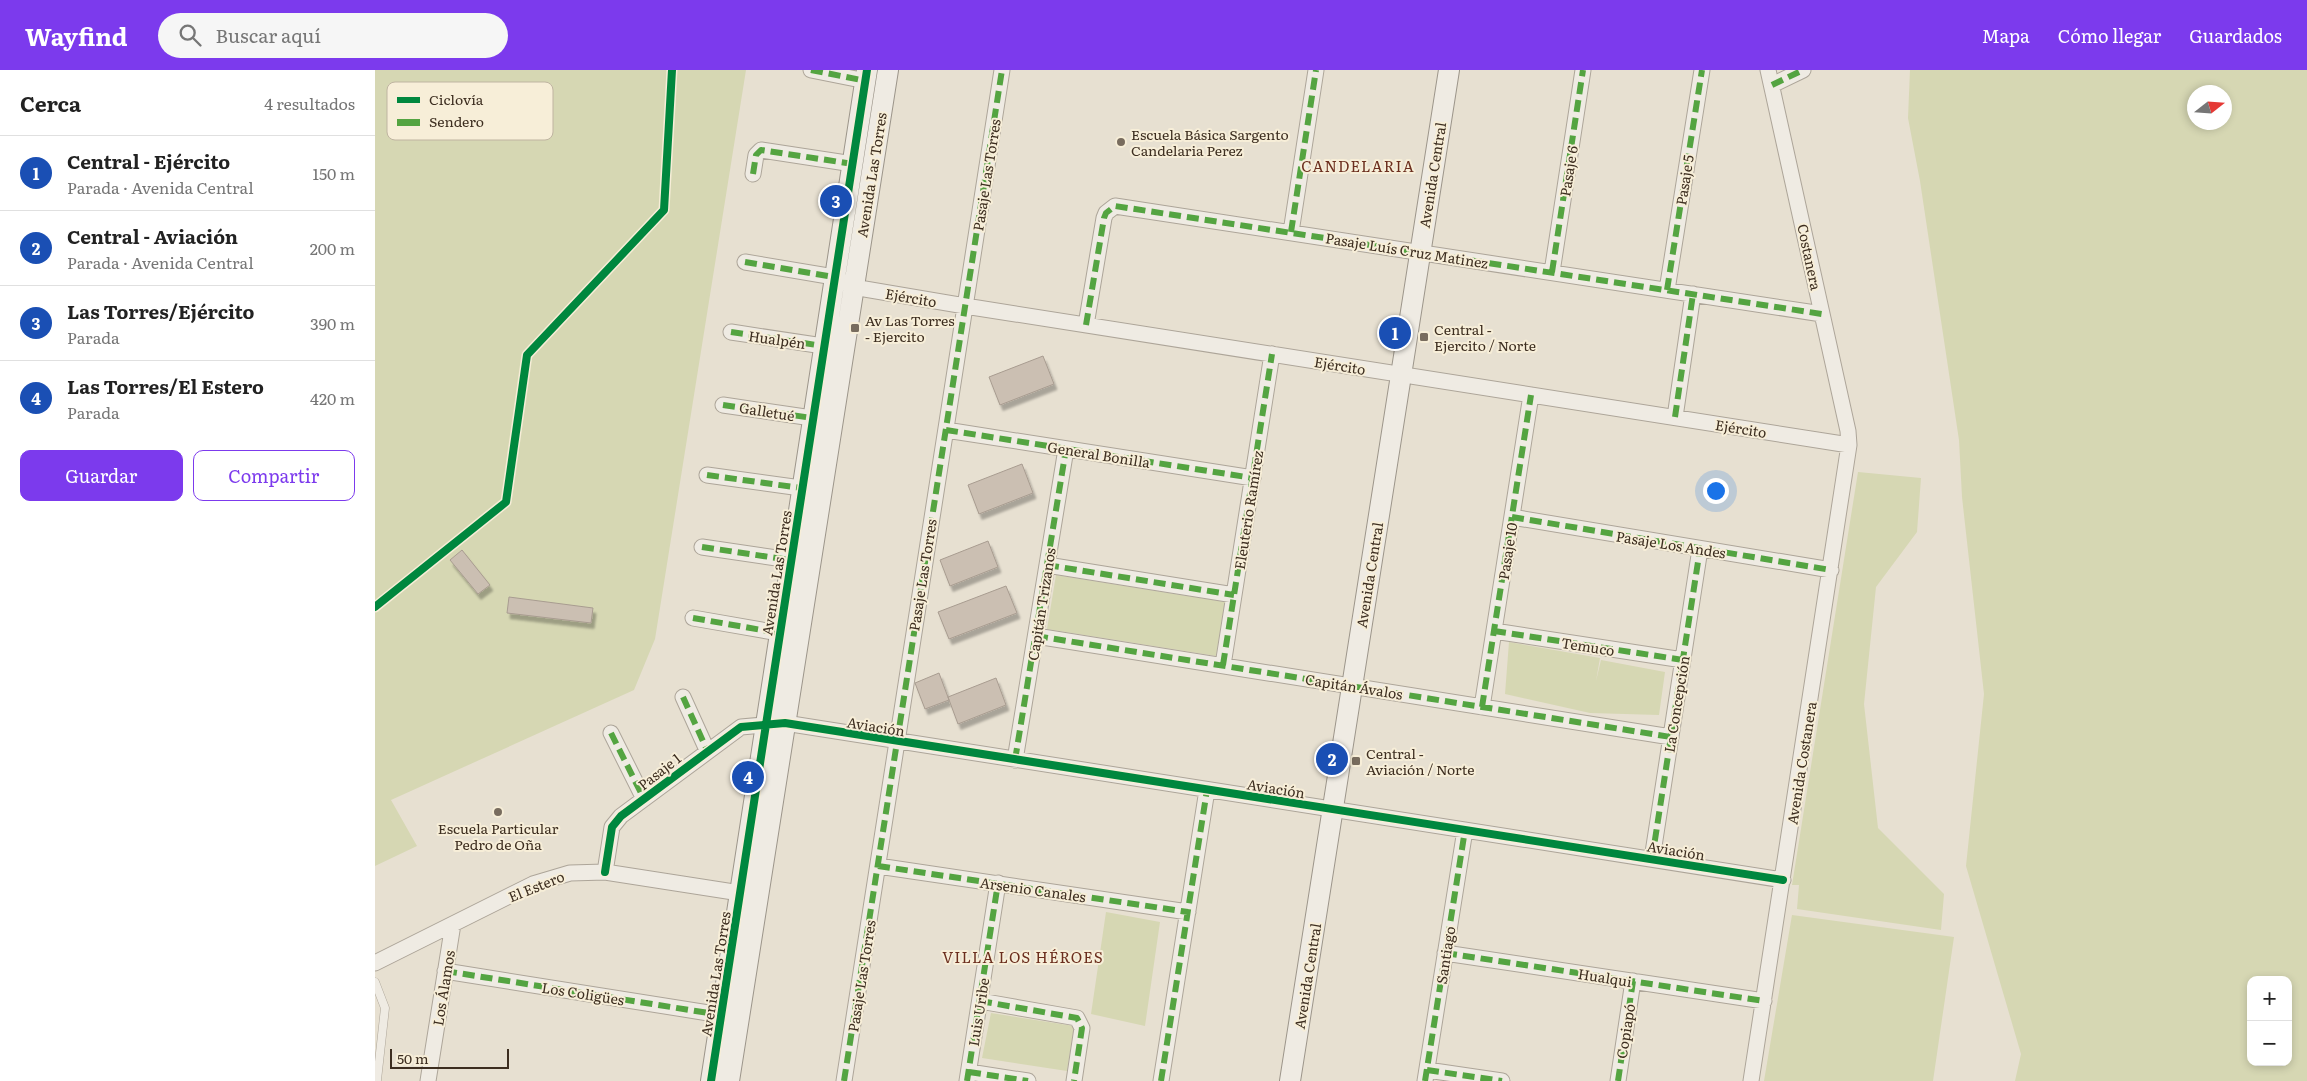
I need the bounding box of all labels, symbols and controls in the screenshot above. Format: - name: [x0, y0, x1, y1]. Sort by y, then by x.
- search box: [158, 13, 508, 58]
- text: Wayfind: [25, 18, 128, 53]
- icon: search: [176, 21, 204, 49]
- text: Buscar aquí: [216, 21, 321, 49]
- text: Mapa: [1982, 22, 2030, 49]
- text: Cómo llegar: [2058, 22, 2161, 49]
- text: Guardados: [2189, 22, 2282, 49]
- legend: [387, 82, 553, 140]
- north arrow: [2187, 85, 2232, 130]
- text: Cerca: [20, 87, 81, 118]
- text: Ciclovía: [429, 89, 484, 109]
- text: 4 resultados: [264, 91, 355, 115]
- text: Sendero: [429, 111, 484, 131]
- street label: Avenida Las Torres: [851, 111, 891, 239]
- street label: Pasaje Las Torres: [967, 118, 1005, 232]
- street label: Avenida Central: [1414, 120, 1450, 229]
- place label: Escuela Básica Sargento Candelaria Perez: [1131, 124, 1289, 160]
- marker: Escuela Básica Sargento Candelaria Perez: [1115, 136, 1127, 148]
- street label: Pasaje 6: [1554, 144, 1582, 198]
- text: Central - Ejército: [67, 147, 230, 175]
- street label: Pasaje 5: [1670, 153, 1698, 207]
- district label: CANDELARIA: [1301, 154, 1415, 177]
- text: 1: [33, 161, 39, 185]
- text: 150 m: [312, 161, 355, 185]
- text: Parada · Avenida Central: [67, 175, 254, 199]
- pin: 3: [820, 182, 852, 220]
- text: Central - Aviación: [67, 222, 238, 250]
- street label: Costanera: [1793, 222, 1827, 292]
- street label: Pasaje Luís Cruz Matinez: [1324, 227, 1490, 273]
- text: 2: [32, 236, 40, 260]
- text: 200 m: [310, 236, 355, 260]
- text: Parada · Avenida Central: [67, 250, 254, 274]
- street label: Ejército: [884, 283, 938, 311]
- text: Las Torres/Ejército: [67, 297, 254, 325]
- place label: Av Las Torres - Ejercito: [865, 310, 954, 346]
- text: 3: [32, 311, 40, 335]
- text: 390 m: [310, 311, 355, 335]
- pin: 1: [1379, 314, 1411, 352]
- place label: Central - Ejercito / Norte: [1434, 319, 1536, 355]
- marker: Av Las Torres - Ejercito: [849, 322, 861, 334]
- text: Parada: [67, 325, 120, 349]
- street label: Hualpén: [747, 325, 807, 353]
- marker: Central - Ejercito / Norte: [1418, 331, 1430, 343]
- street label: Ejército: [1313, 351, 1367, 379]
- text: Las Torres/El Estero: [67, 372, 264, 400]
- text: 4: [31, 386, 41, 410]
- text: 420 m: [310, 386, 355, 410]
- street label: Galletué: [738, 397, 796, 425]
- text: Parada: [67, 400, 120, 424]
- street label: Ejército: [1714, 414, 1768, 442]
- street label: General Bonilla: [1046, 436, 1152, 472]
- street label: Eleuterio Ramírez: [1229, 449, 1267, 571]
- button: Guardar: [20, 450, 183, 501]
- button: Compartir: [193, 450, 355, 501]
- your location: [1703, 478, 1729, 504]
- street label: Avenida Las Torres: [756, 509, 796, 637]
- street label: Pasaje Las Torres: [903, 518, 941, 632]
- street label: Avenida Central: [1351, 520, 1387, 629]
- street label: Pasaje 10: [1493, 521, 1521, 581]
- street label: Pasaje Los Andes: [1615, 525, 1727, 563]
- street label: Capitán Trizanos: [1022, 546, 1060, 662]
- street label: Temuco: [1560, 632, 1616, 660]
- street label: La Concepción: [1658, 654, 1694, 754]
- street label: Capitán Ávalos: [1304, 668, 1404, 704]
- street label: Avenida Costanera: [1781, 700, 1821, 826]
- street label: Aviación: [846, 712, 906, 740]
- pin: 2: [1316, 740, 1348, 778]
- place label: Central - Aviación / Norte: [1366, 743, 1475, 779]
- street label: Pasaje 1: [633, 748, 685, 794]
- marker: Central - Aviación / Norte: [1350, 755, 1362, 767]
- pin: 4: [732, 758, 764, 796]
- street label: Aviación: [1246, 774, 1306, 802]
- marker: Escuela Particular Pedro de Oña: [492, 806, 504, 818]
- place label: Escuela Particular Pedro de Oña: [438, 818, 559, 854]
- street label: Aviación: [1646, 836, 1706, 864]
- street label: El Estero: [505, 866, 567, 906]
- street label: Arsenio Canales: [979, 872, 1087, 906]
- street label: Avenida Las Torres: [695, 910, 735, 1038]
- street label: Pasaje Las Torres: [842, 919, 880, 1033]
- street label: Avenida Central: [1289, 921, 1325, 1030]
- street label: Santiago: [1431, 925, 1459, 985]
- district label: VILLA LOS HÉROES: [942, 945, 1104, 968]
- street label: Los Álamos: [427, 949, 459, 1027]
- street label: Hualqui: [1577, 963, 1634, 991]
- street label: Luis Uribe: [963, 976, 993, 1048]
- map controls: [2247, 976, 2292, 1066]
- button: +: [2247, 976, 2292, 1021]
- street label: Los Coligües: [540, 977, 626, 1009]
- street label: Copiapó: [1611, 1002, 1639, 1060]
- button: −: [2247, 1021, 2292, 1066]
- scale bar: [390, 1046, 509, 1069]
- text: 50 m: [397, 1048, 429, 1068]

